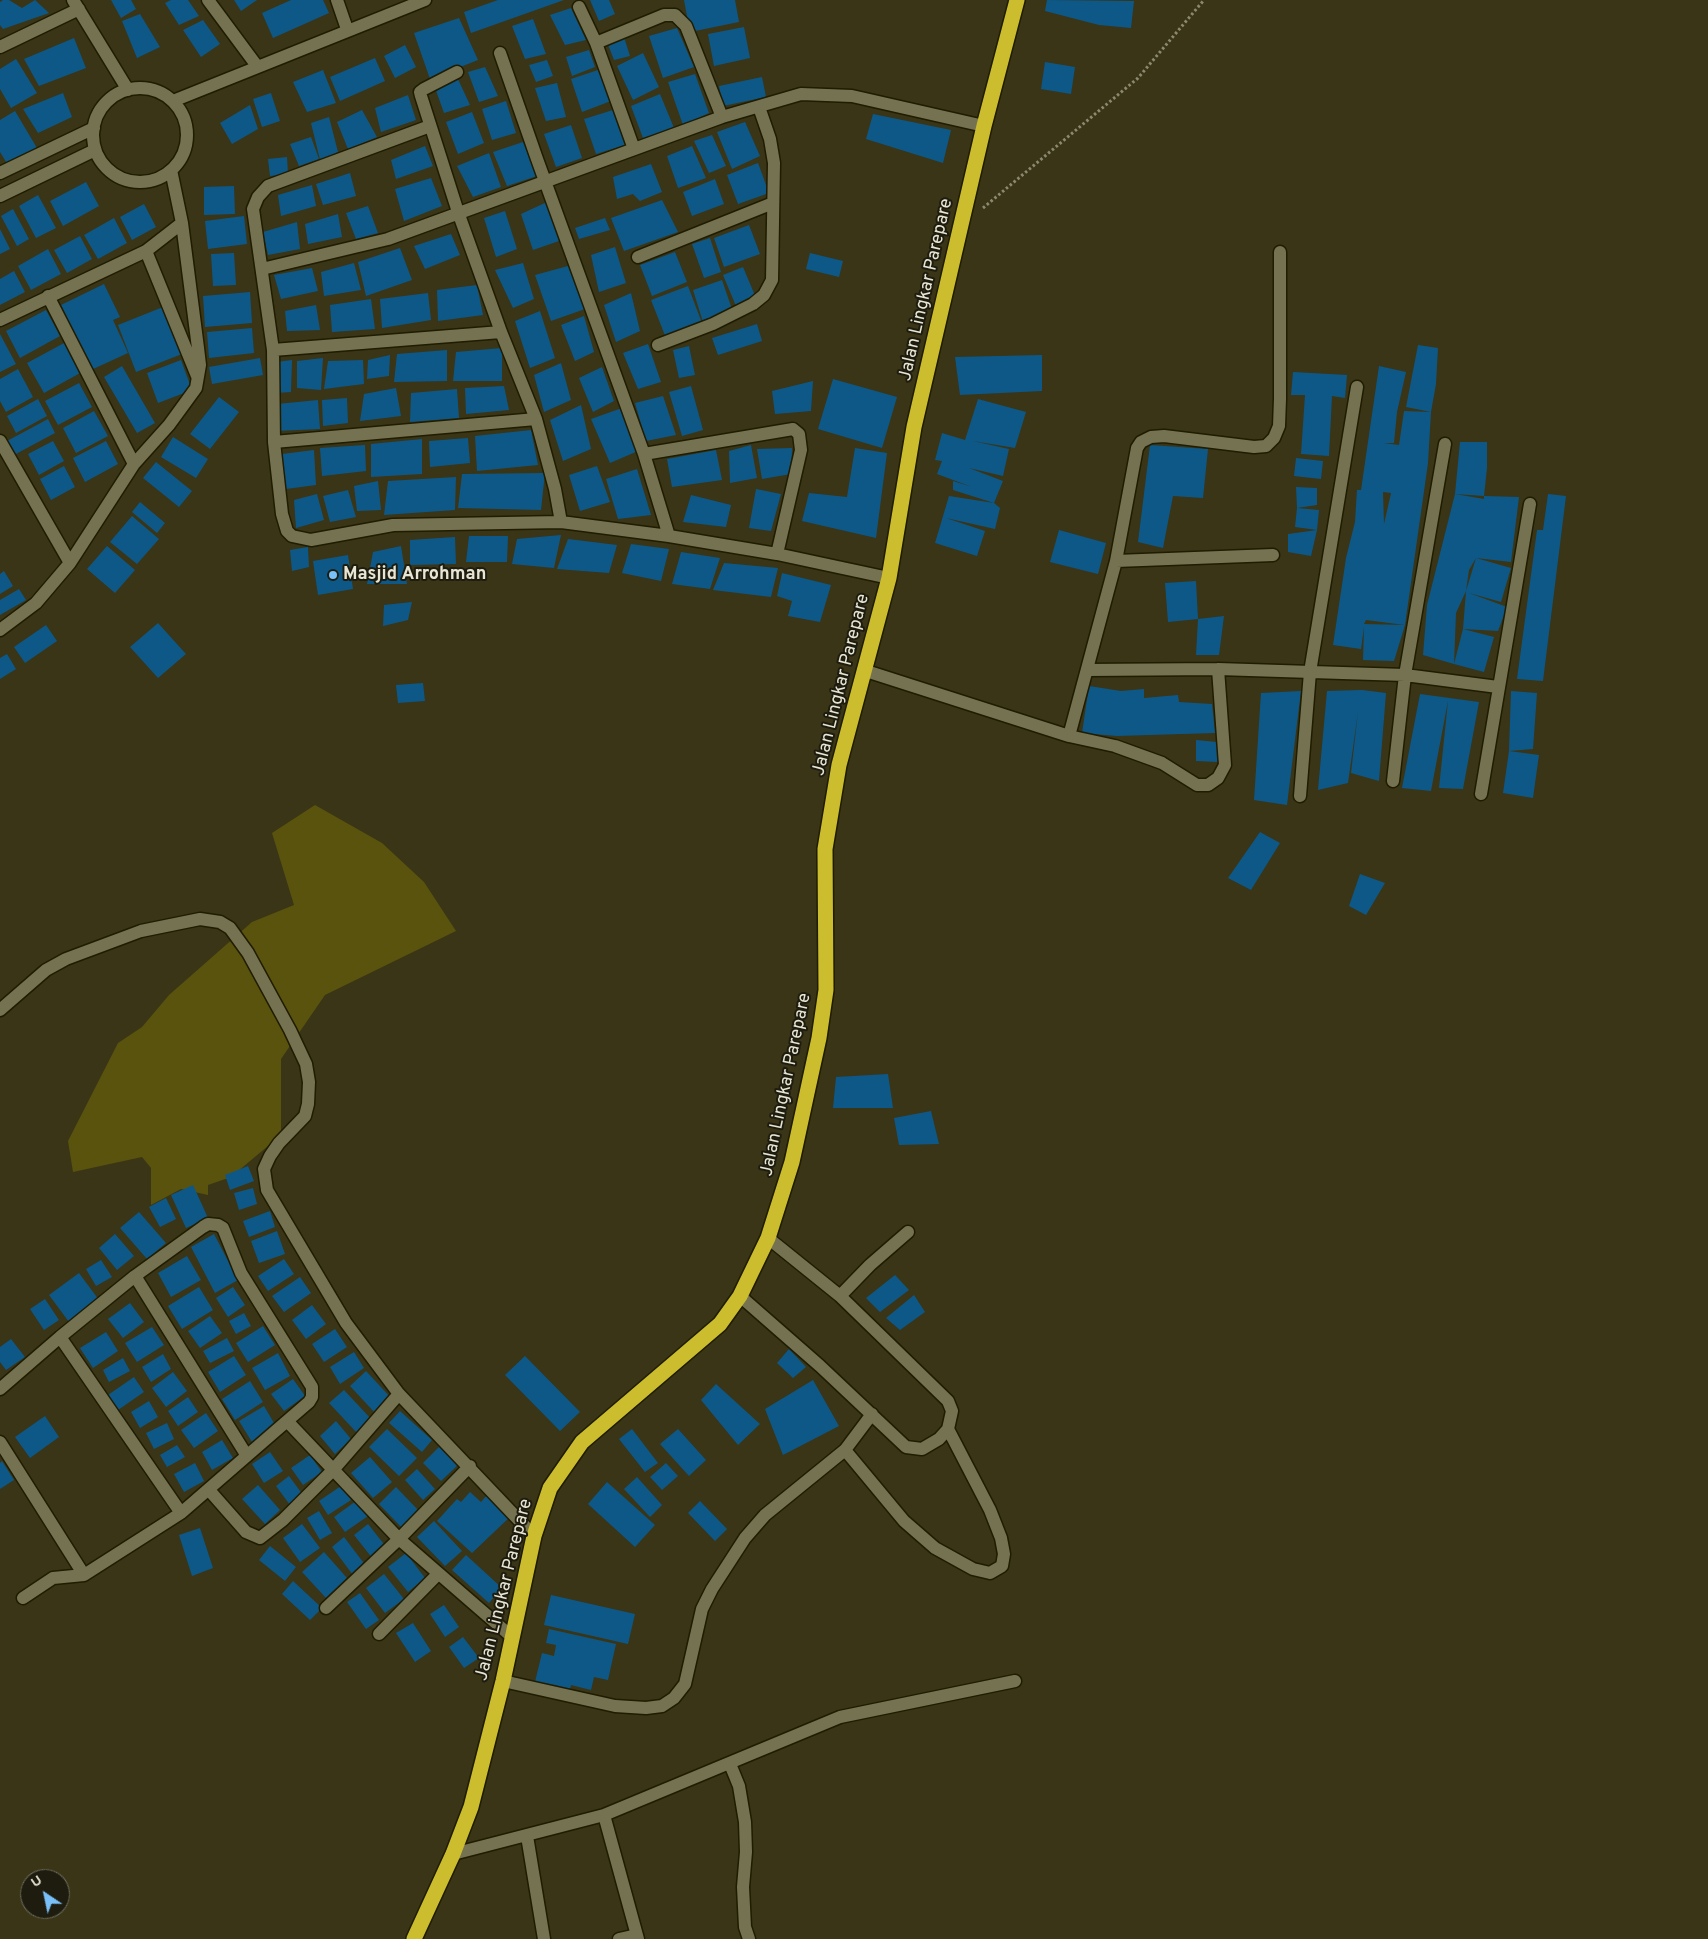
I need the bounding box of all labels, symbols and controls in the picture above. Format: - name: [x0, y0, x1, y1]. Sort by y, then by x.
- street label: Jalan Lingkar Parepare: [895, 197, 959, 383]
- place label: Masjid Arrohman: [343, 564, 486, 586]
- marker: Masjid Arrohman: [327, 569, 339, 581]
- street label: Jalan Lingkar Parepare: [809, 592, 875, 778]
- street label: Jalan Lingkar Parepare: [757, 991, 817, 1179]
- street label: Jalan Lingkar Parepare: [472, 1497, 538, 1683]
- north arrow: [20, 1869, 70, 1919]
- text: U: [28, 1872, 46, 1892]

